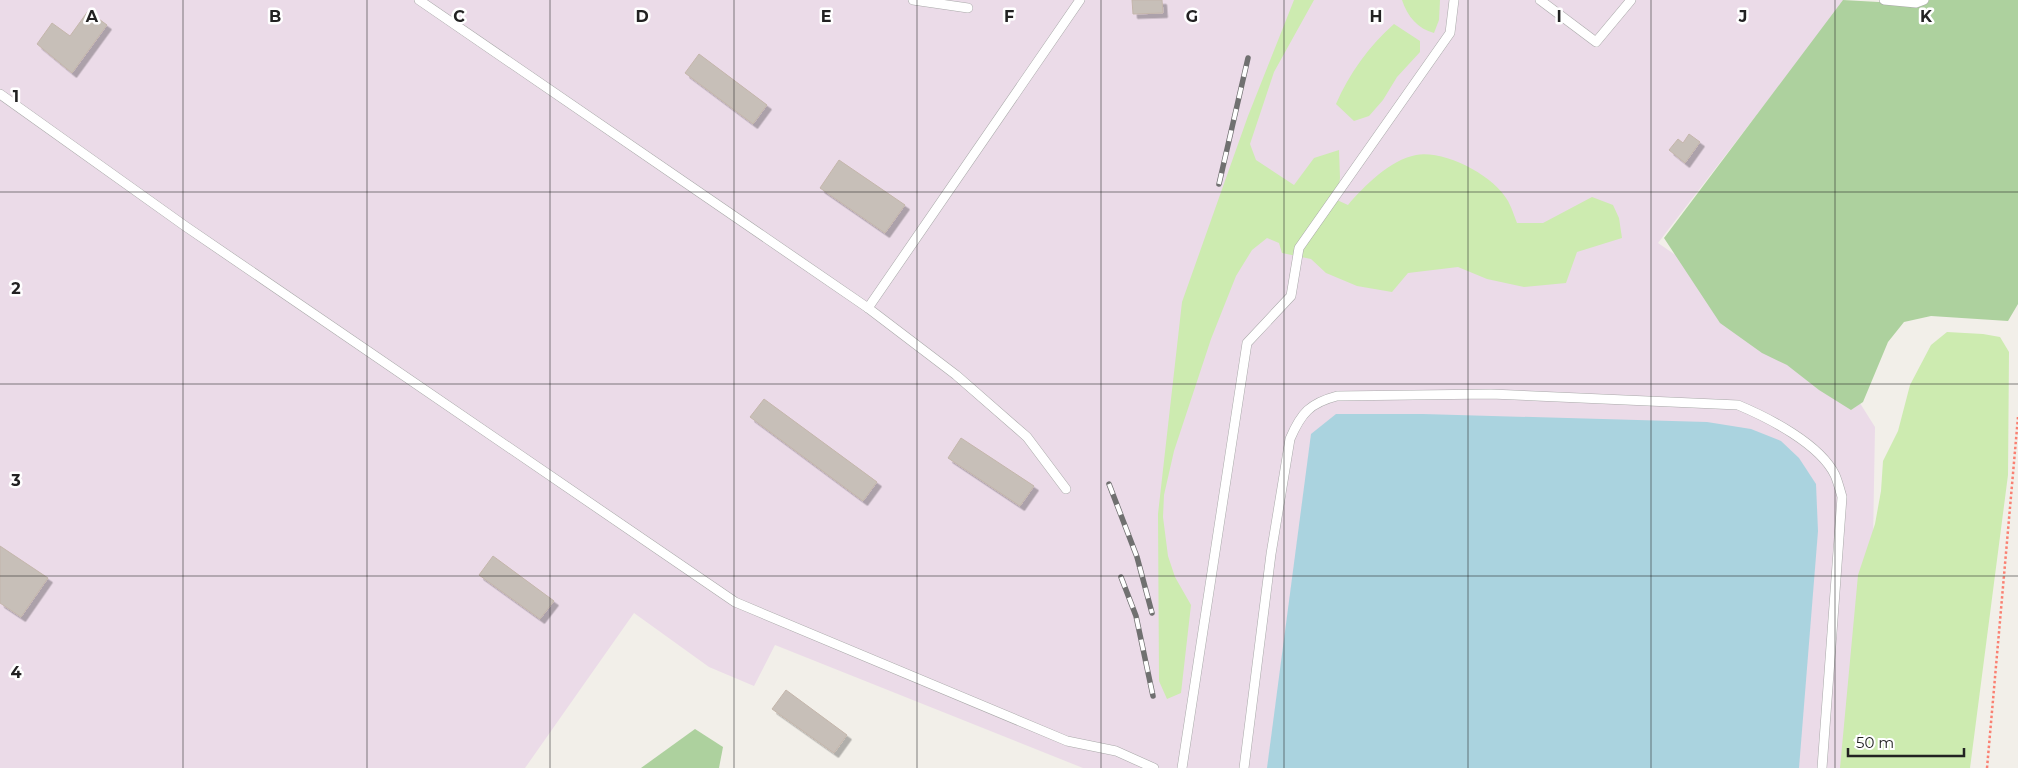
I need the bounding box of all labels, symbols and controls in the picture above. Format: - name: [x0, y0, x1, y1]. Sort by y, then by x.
- text: A: [85, 7, 99, 26]
- text: B: [269, 7, 281, 26]
- text: C: [453, 7, 465, 26]
- text: D: [635, 7, 649, 26]
- text: E: [821, 7, 831, 26]
- text: F: [1004, 7, 1014, 26]
- text: G: [1186, 7, 1198, 26]
- text: H: [1370, 7, 1382, 26]
- text: I: [1556, 7, 1562, 26]
- text: J: [1738, 7, 1747, 26]
- text: K: [1920, 7, 1933, 26]
- text: 1: [13, 87, 19, 106]
- text: 2: [11, 279, 21, 298]
- text: 3: [10, 471, 21, 490]
- text: 4: [10, 663, 22, 682]
- scale bar: [1848, 726, 1964, 758]
- text: 50 m: [1856, 733, 1894, 752]

